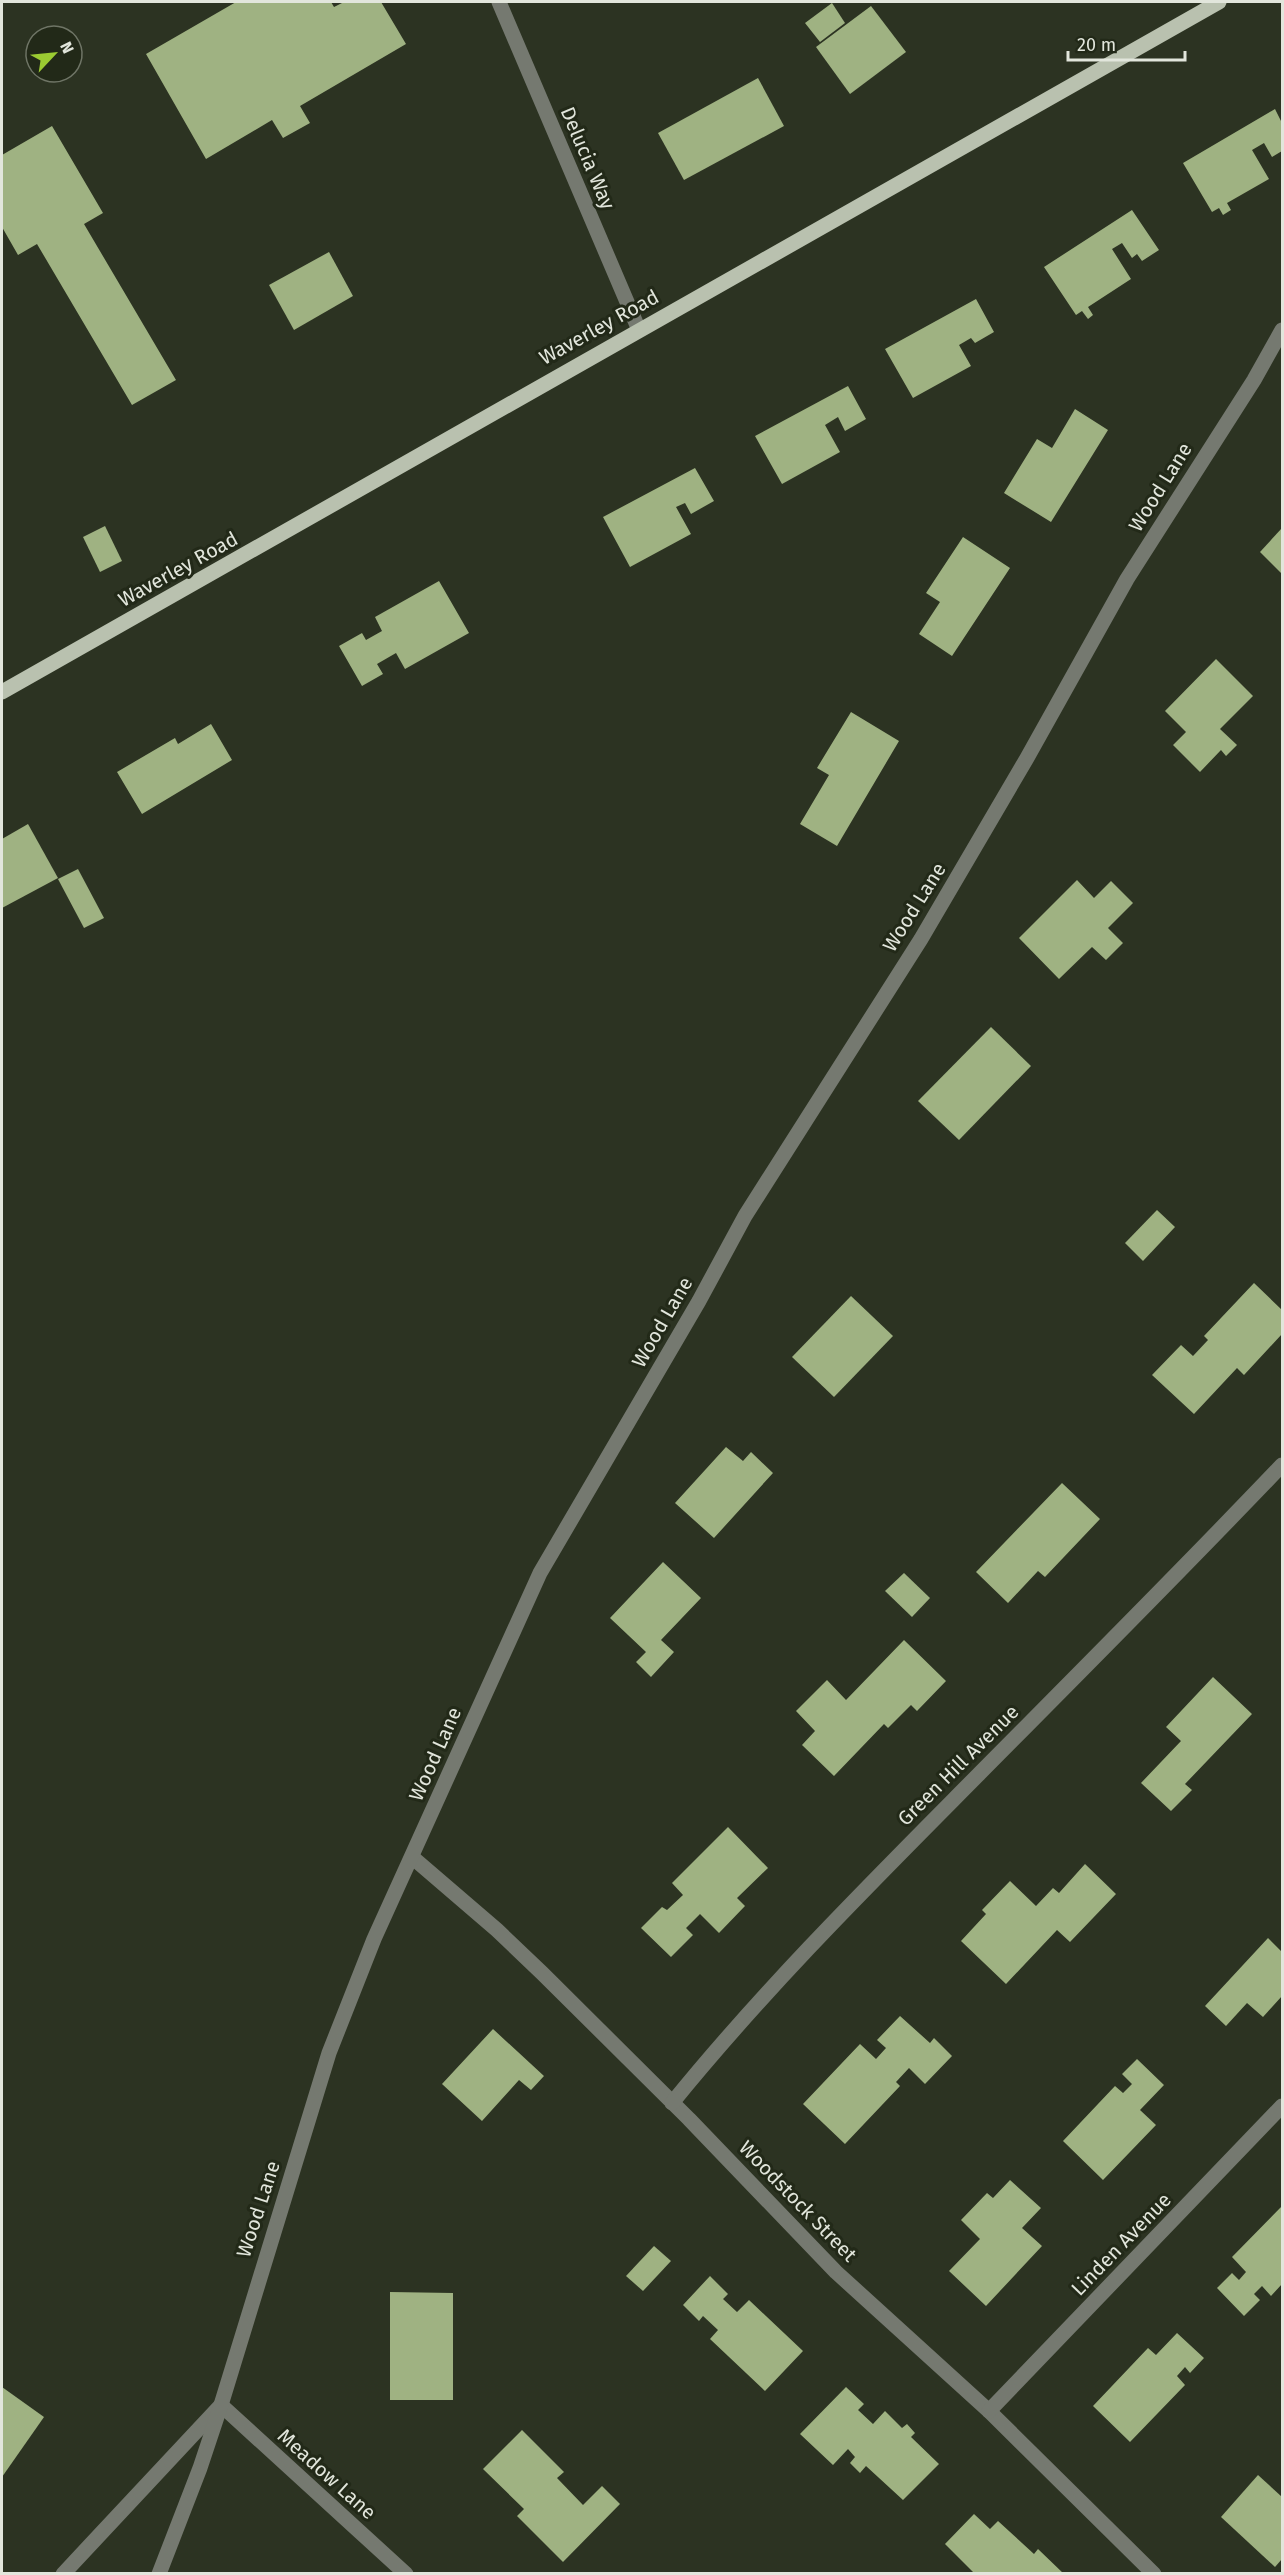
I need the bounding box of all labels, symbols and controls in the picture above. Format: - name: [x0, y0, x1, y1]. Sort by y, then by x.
- north arrow: [24, 24, 84, 84]
- scale bar: [1068, 24, 1185, 62]
- text: 20 m: [1077, 34, 1116, 56]
- text: N: [56, 39, 78, 57]
- street label: Delucia Way: [556, 103, 620, 213]
- street label: Waverley Road: [535, 284, 663, 370]
- street label: Wood Lane: [1123, 438, 1197, 536]
- street label: Waverley Road: [114, 526, 242, 612]
- street label: Wood Lane: [877, 858, 951, 956]
- street label: Wood Lane: [627, 1273, 697, 1371]
- street label: Green Hill Avenue: [893, 1700, 1023, 1830]
- street label: Wood Lane: [404, 1703, 466, 1805]
- street label: Woodstock Street: [734, 2135, 862, 2267]
- street label: Wood Lane: [231, 2158, 285, 2260]
- street label: Linden Avenue: [1066, 2188, 1176, 2300]
- street label: Meadow Lane: [273, 2424, 381, 2524]

